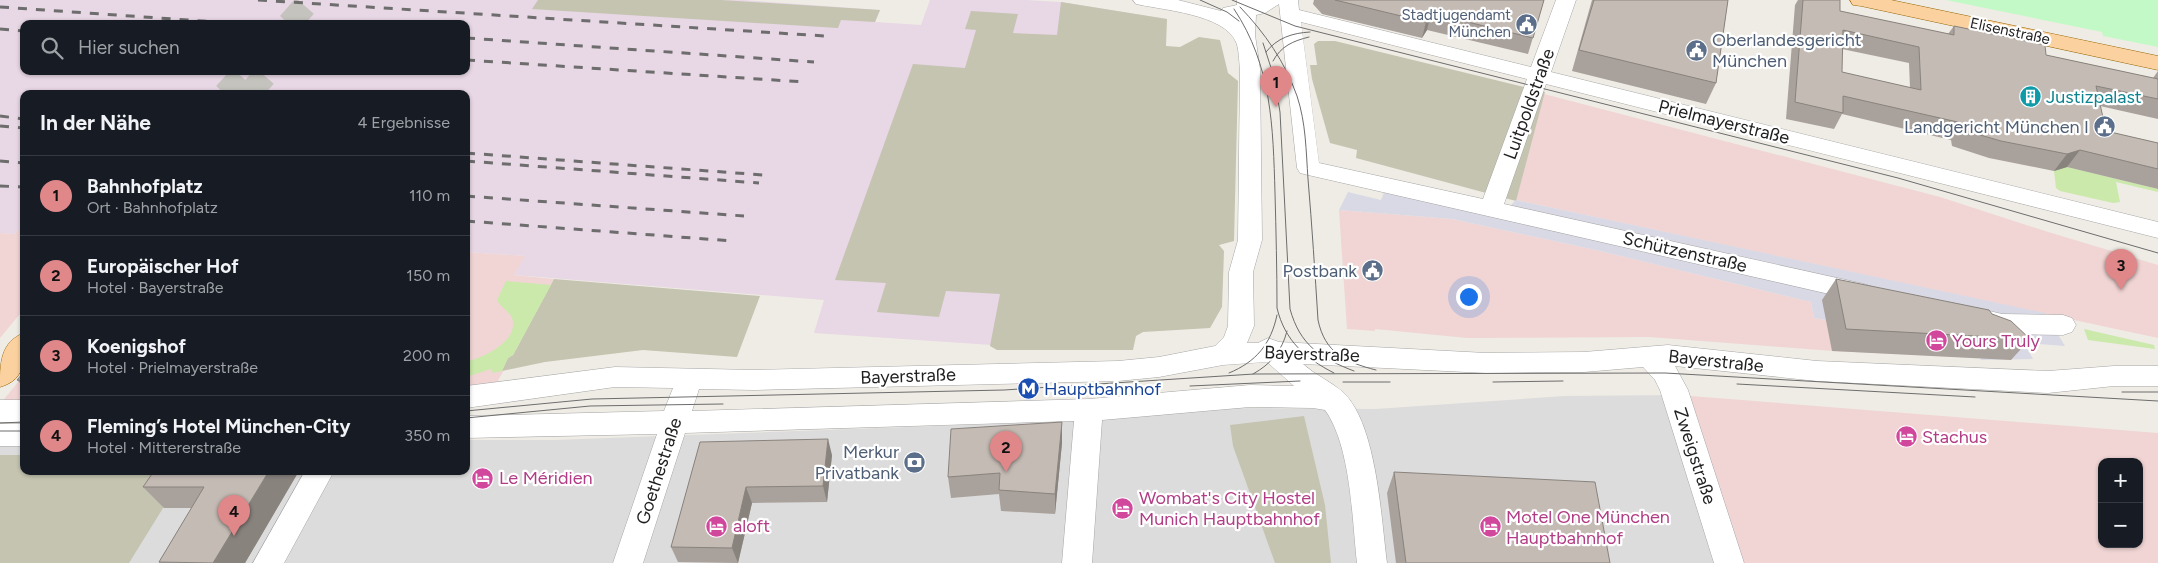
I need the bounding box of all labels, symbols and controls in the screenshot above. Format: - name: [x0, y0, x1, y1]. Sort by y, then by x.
- place label: Stadtjugendamt München: [1401, 6, 1511, 41]
- public building icon: Stadtjugendamt München: [1515, 12, 1539, 36]
- street label: Elisenstraße: [1968, 14, 2052, 48]
- search box: [20, 20, 470, 75]
- place label: Oberlandesgericht München: [1712, 29, 1862, 72]
- icon: search: [38, 34, 66, 62]
- text: Hier suchen: [78, 36, 179, 59]
- public building icon: Oberlandesgericht München: [1684, 38, 1708, 62]
- street label: Luitpoldstraße: [1499, 45, 1559, 162]
- pin: 1: [1260, 66, 1292, 107]
- building icon: Justizpalast: [2018, 85, 2042, 109]
- place label: Justizpalast: [2046, 86, 2142, 108]
- street label: Prielmayerstraße: [1656, 95, 1792, 149]
- text: In der Nähe: [40, 110, 151, 135]
- text: 4 Ergebnisse: [357, 113, 450, 132]
- public building icon: Landgericht München I: [2093, 115, 2117, 139]
- place label: Landgericht München I: [1904, 116, 2089, 138]
- text: Bahnhofplatz: [87, 175, 203, 198]
- text: 1: [53, 186, 59, 205]
- text: 110 m: [409, 186, 450, 205]
- text: Ort · Bahnhofplatz: [87, 198, 218, 217]
- street label: Schützenstraße: [1621, 227, 1749, 277]
- pin: 3: [2105, 249, 2137, 290]
- text: Europäischer Hof: [87, 255, 239, 278]
- public building icon: Postbank: [1361, 259, 1385, 283]
- place label: Postbank: [1283, 260, 1357, 282]
- text: 2: [51, 266, 61, 285]
- text: 150 m: [406, 266, 450, 285]
- text: Hotel · Bayerstraße: [87, 278, 224, 297]
- your location: [1456, 284, 1482, 310]
- hotel icon: Yours Truly: [1924, 329, 1948, 353]
- place label: Yours Truly: [1952, 330, 2040, 352]
- text: Koenigshof: [87, 335, 186, 358]
- street label: Bayerstraße: [1264, 341, 1360, 367]
- street label: Bayerstraße: [1667, 345, 1765, 377]
- text: 3: [52, 346, 60, 365]
- text: 200 m: [403, 346, 450, 365]
- text: Hotel · Prielmayerstraße: [87, 358, 258, 377]
- street label: Bayerstraße: [860, 363, 956, 389]
- metro station icon: Hauptbahnhof: [1016, 377, 1040, 401]
- place label: Hauptbahnhof: [1044, 378, 1161, 400]
- street label: Zweigstraße: [1669, 405, 1721, 507]
- text: Fleming’s Hotel München-City: [87, 415, 350, 438]
- street label: Goethestraße: [631, 415, 687, 527]
- hotel icon: Stachus: [1894, 425, 1918, 449]
- text: 4: [51, 426, 61, 445]
- text: 350 m: [404, 426, 450, 445]
- place label: Stachus: [1922, 426, 1987, 448]
- pin: 2: [990, 431, 1022, 472]
- text: Hotel · Mittererstraße: [87, 438, 241, 457]
- place label: Merkur Privatbank: [815, 441, 899, 484]
- bank icon: Merkur Privatbank: [903, 450, 927, 474]
- map controls: [2098, 458, 2143, 548]
- button: +: [2098, 458, 2143, 503]
- hotel icon: Le Méridien: [471, 466, 495, 490]
- place label: Le Méridien: [499, 467, 593, 489]
- place label: Wombat's City Hostel Munich Hauptbahnhof: [1139, 487, 1320, 530]
- pin: 4: [218, 495, 250, 536]
- hotel icon: Wombat's City Hostel Munich Hauptbahnhof: [1111, 496, 1135, 520]
- button: −: [2098, 503, 2143, 548]
- place label: Motel One München Hauptbahnhof: [1506, 506, 1670, 549]
- hotel icon: aloft: [705, 514, 729, 538]
- place label: aloft: [733, 515, 770, 537]
- hotel icon: Motel One München Hauptbahnhof: [1478, 515, 1502, 539]

